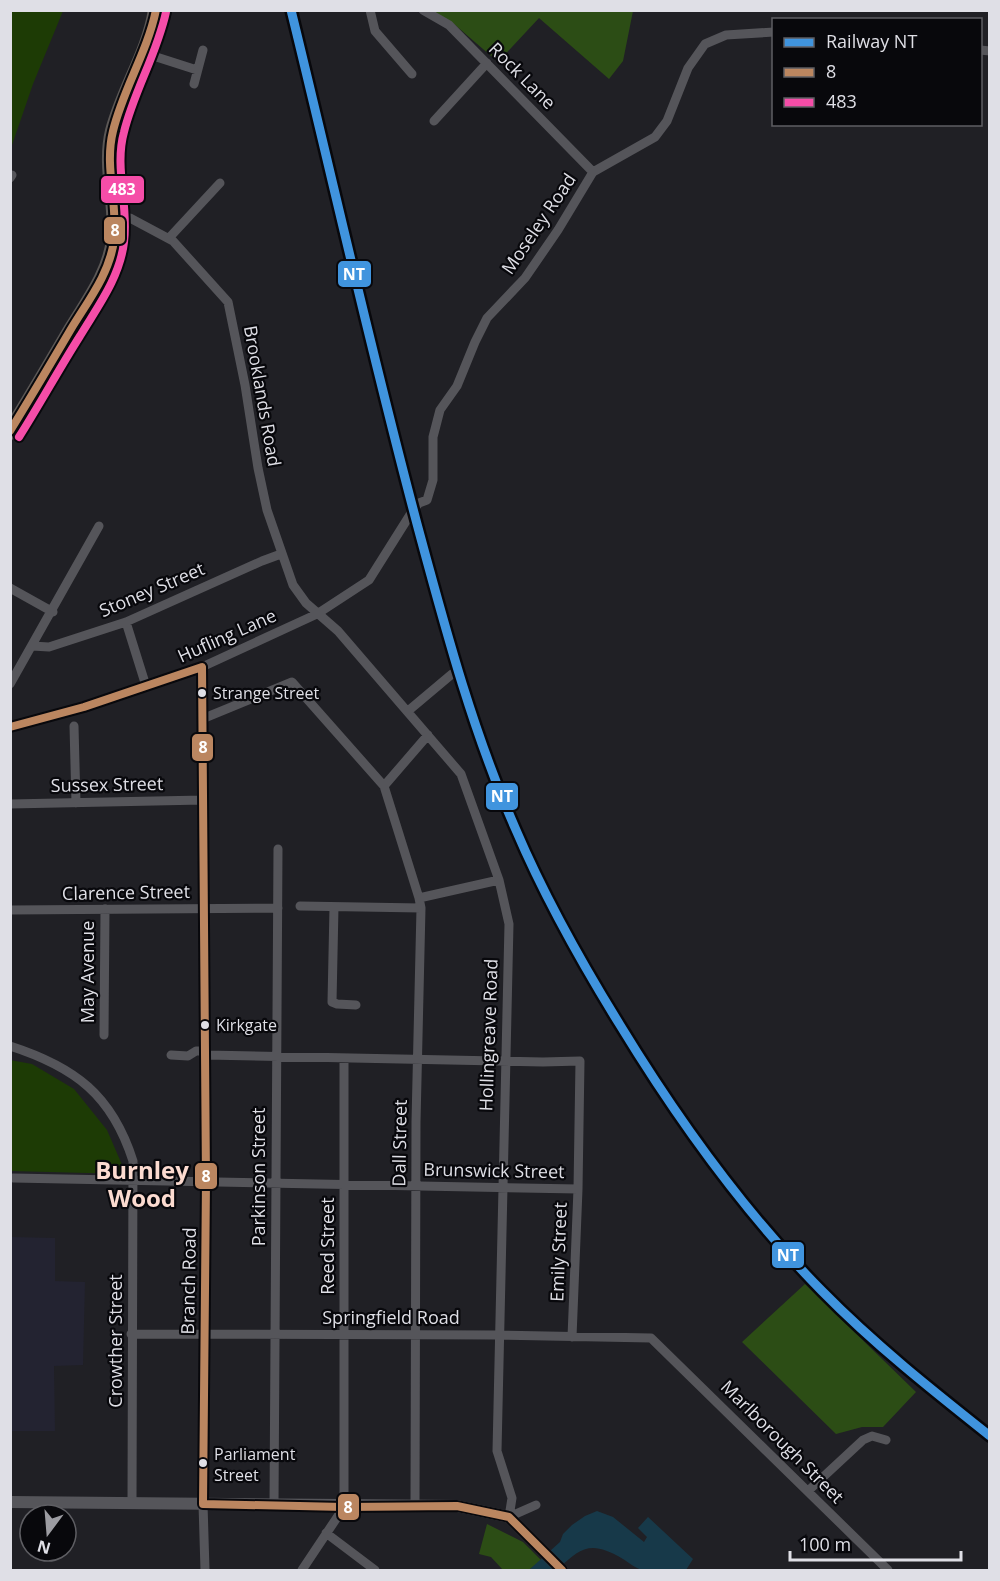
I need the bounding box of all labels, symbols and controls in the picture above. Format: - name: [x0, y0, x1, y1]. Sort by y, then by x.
- legend: [772, 18, 982, 126]
- text: Railway NT: [826, 29, 917, 53]
- street label: Rock Lane: [484, 37, 561, 114]
- text: 8: [826, 59, 836, 83]
- text: 483: [826, 89, 857, 113]
- street label: Moseley Road: [496, 168, 581, 279]
- line badge: 483: [100, 175, 145, 204]
- text: 483: [108, 178, 136, 200]
- line badge: 8: [103, 216, 126, 245]
- text: 8: [110, 219, 120, 241]
- line badge: NT: [337, 260, 372, 288]
- text: NT: [343, 263, 365, 285]
- street label: Brooklands Road: [239, 323, 287, 468]
- street label: Stoney Street: [95, 556, 208, 622]
- street label: Hufling Lane: [174, 603, 280, 668]
- place label: Strange Street: [213, 682, 320, 704]
- marker: Strange Street: [196, 687, 208, 699]
- line badge: 8: [191, 733, 214, 762]
- text: 8: [198, 736, 208, 758]
- street label: Sussex Street: [51, 771, 163, 797]
- line badge: NT: [485, 782, 519, 811]
- text: NT: [491, 785, 513, 807]
- street label: Clarence Street: [62, 879, 190, 905]
- street label: May Avenue: [75, 921, 99, 1023]
- street label: Hollingreave Road: [473, 958, 503, 1112]
- place label: Kirkgate: [216, 1014, 277, 1036]
- marker: Kirkgate: [199, 1019, 211, 1031]
- street label: Dall Street: [386, 1099, 412, 1187]
- street label: Parkinson Street: [246, 1108, 270, 1246]
- district label: Burnley Wood: [95, 1153, 189, 1214]
- street label: Brunswick Street: [423, 1157, 565, 1183]
- line badge: 8: [194, 1162, 218, 1190]
- text: 8: [201, 1165, 211, 1187]
- street label: Reed Street: [315, 1197, 339, 1295]
- street label: Emily Street: [544, 1202, 572, 1302]
- street label: Branch Road: [175, 1227, 201, 1335]
- line badge: NT: [771, 1241, 805, 1269]
- text: NT: [777, 1244, 799, 1266]
- street label: Crowther Street: [103, 1274, 127, 1408]
- street label: Springfield Road: [322, 1305, 460, 1329]
- street label: Marlborough Street: [716, 1374, 850, 1508]
- place label: Parliament Street: [214, 1443, 296, 1486]
- marker: Parliament Street: [197, 1457, 209, 1469]
- line badge: 8: [337, 1493, 360, 1521]
- text: 8: [343, 1496, 353, 1518]
- north arrow: [18, 1503, 78, 1563]
- scale bar: [790, 1524, 961, 1562]
- text: 100 m: [799, 1532, 851, 1556]
- text: N: [35, 1535, 53, 1560]

